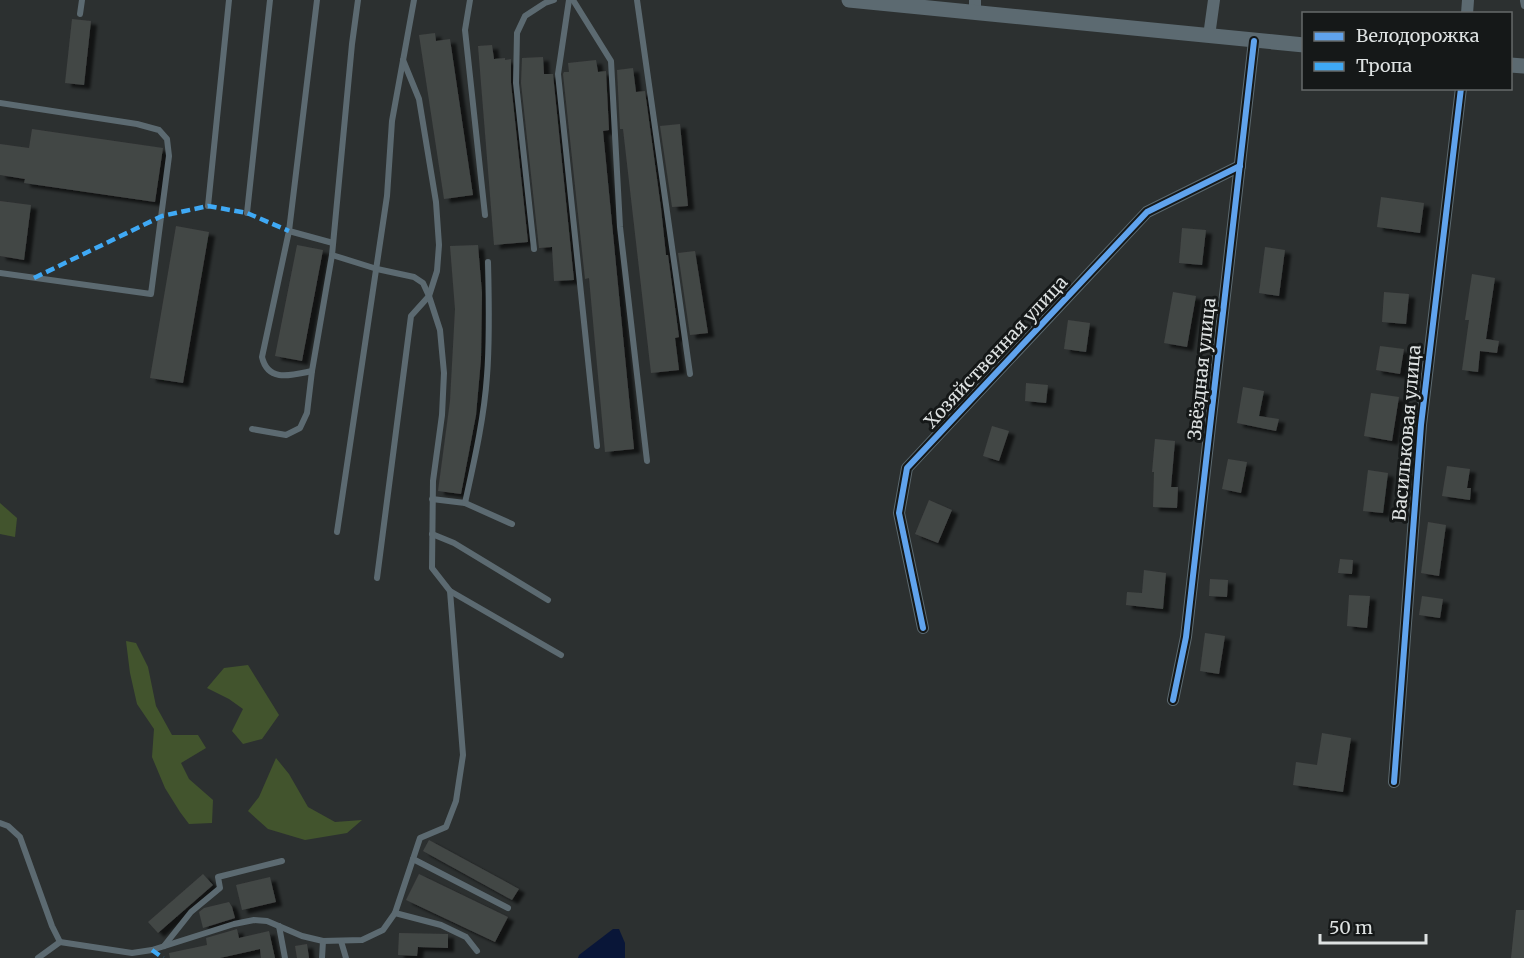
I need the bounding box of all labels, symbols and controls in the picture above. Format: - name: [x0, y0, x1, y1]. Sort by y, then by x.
- legend: [1302, 12, 1512, 90]
- text: Велодорожка: [1356, 24, 1480, 47]
- text: Тропа: [1356, 54, 1412, 77]
- street label: Хозяйственная улица: [919, 270, 1072, 433]
- street label: Звёздная улица: [1183, 296, 1220, 441]
- street label: Васильковая улица: [1387, 344, 1426, 522]
- scale bar: [1320, 907, 1426, 945]
- text: 50 m: [1329, 916, 1373, 939]

